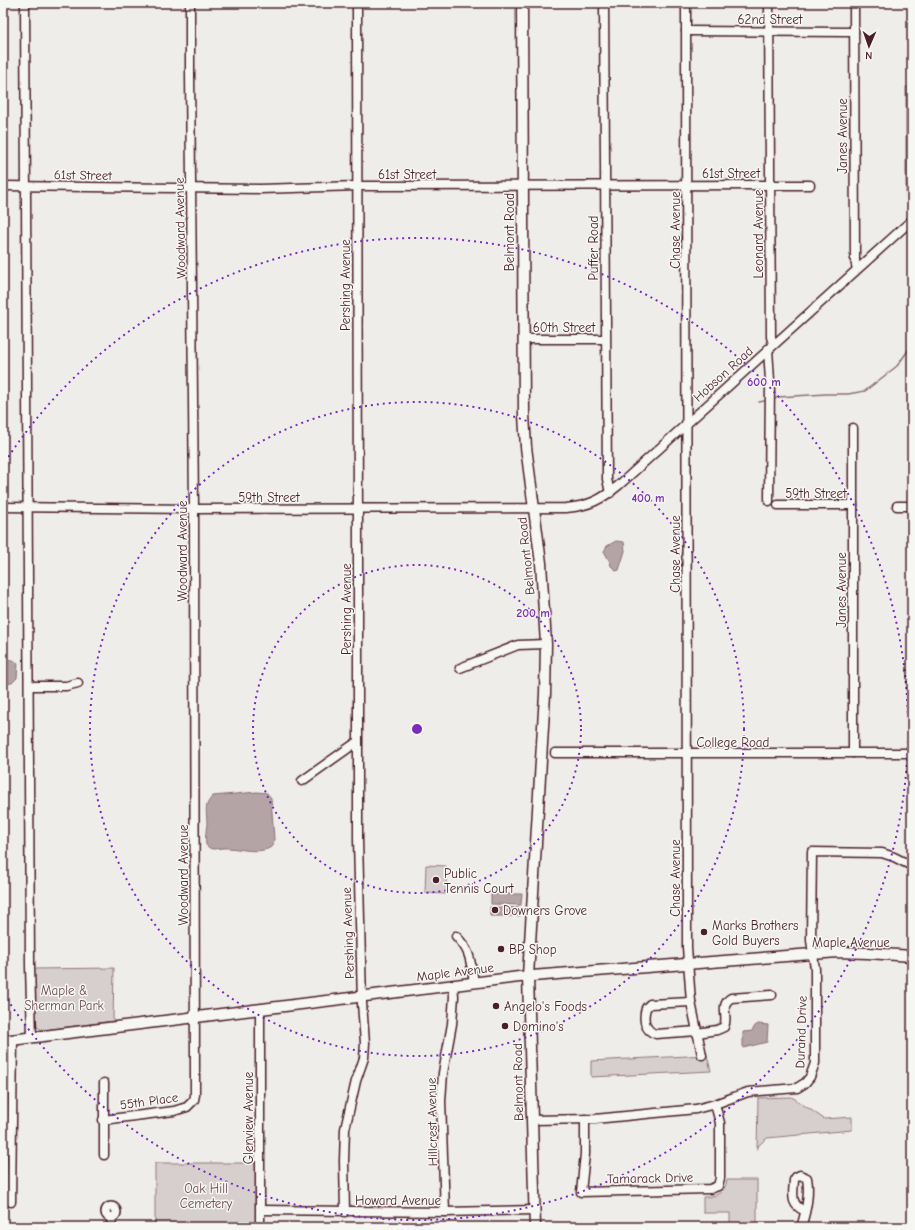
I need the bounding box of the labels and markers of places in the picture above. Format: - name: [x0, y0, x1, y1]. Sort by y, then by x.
- centre of rings: [410, 722, 424, 736]
- place label: Public Tennis Court: [444, 866, 515, 896]
- marker: Public Tennis Court: [431, 875, 441, 885]
- place label: Downers Grove: [503, 903, 587, 918]
- marker: Downers Grove: [490, 905, 500, 915]
- place label: Marks Brothers Gold Buyers: [712, 918, 798, 948]
- marker: Marks Brothers Gold Buyers: [699, 927, 709, 937]
- place label: BP Shop: [509, 942, 557, 957]
- marker: BP Shop: [496, 944, 506, 954]
- place label: Angelo's Foods: [504, 999, 587, 1014]
- marker: Angelo's Foods: [491, 1001, 501, 1011]
- place label: Domino's: [513, 1019, 564, 1034]
- marker: Domino's: [500, 1021, 510, 1031]

